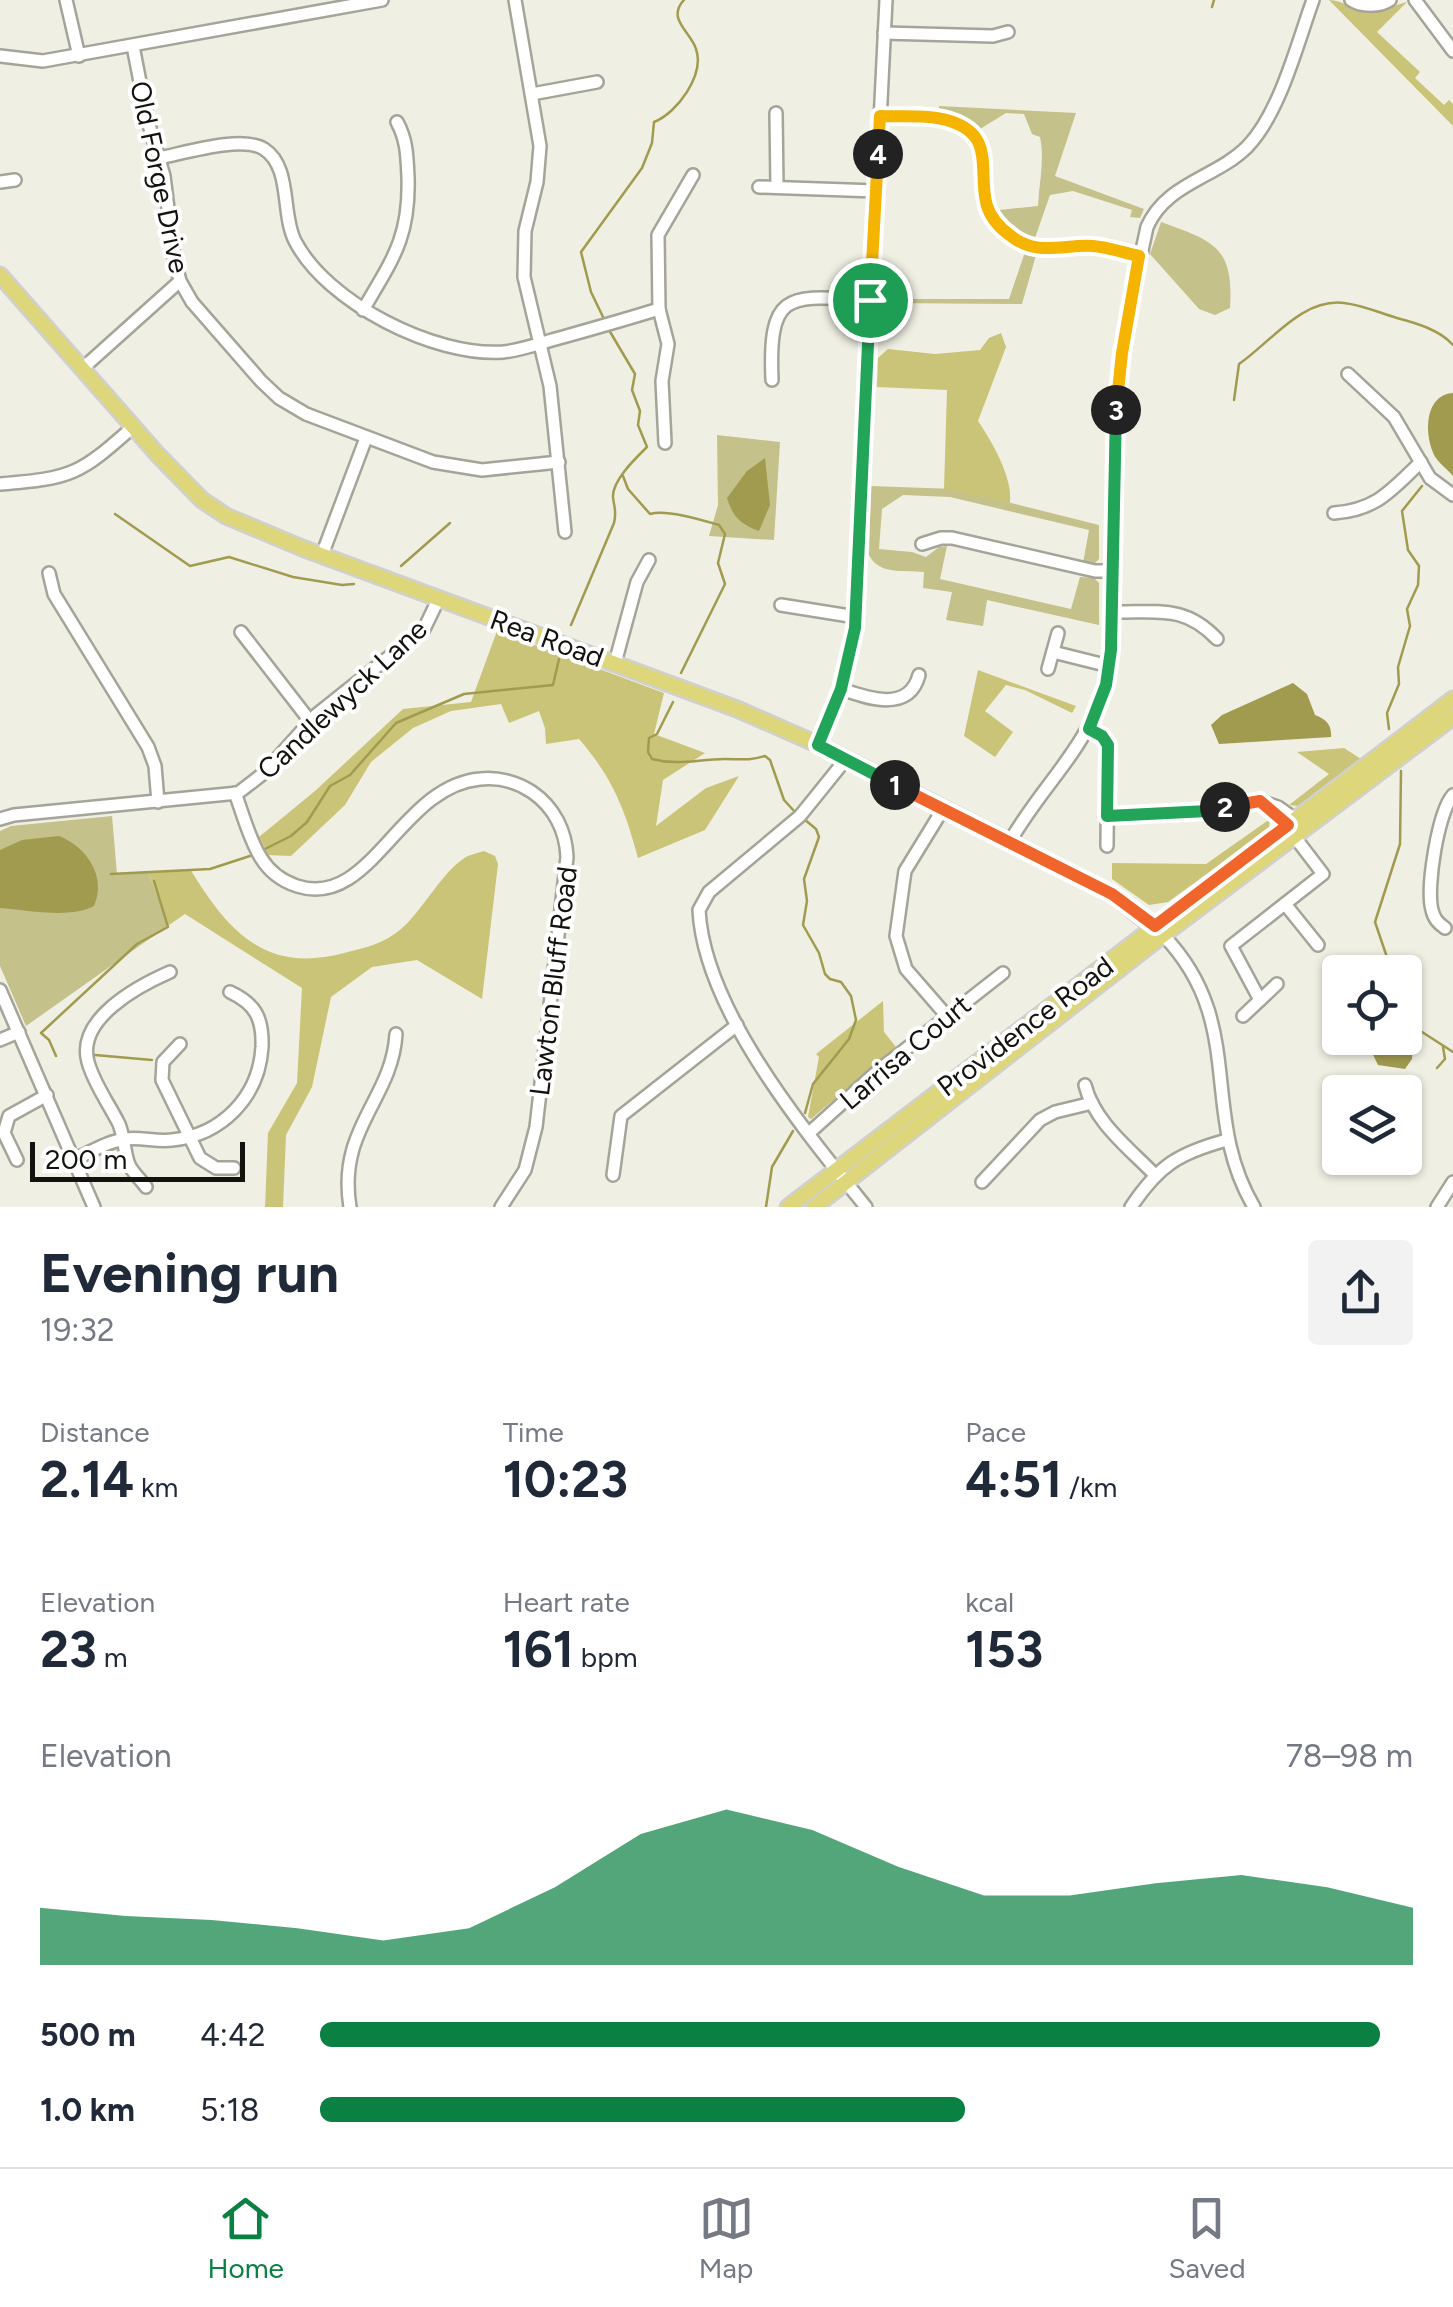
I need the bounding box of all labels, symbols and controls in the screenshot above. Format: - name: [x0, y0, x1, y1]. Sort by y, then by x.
- street label: Old Forge Drive: [123, 78, 197, 276]
- pin: 4: [853, 129, 903, 179]
- text: 4: [869, 137, 887, 171]
- pin: [828, 258, 913, 343]
- icon: arrive: [843, 273, 898, 328]
- pin: 3: [1091, 385, 1141, 435]
- text: 3: [1108, 393, 1124, 427]
- street label: Rea Road: [486, 602, 608, 674]
- street label: Candlewyck Lane: [250, 612, 434, 786]
- pin: 1: [870, 760, 920, 810]
- text: 1: [889, 768, 901, 802]
- pin: 2: [1200, 782, 1250, 832]
- text: 2: [1217, 790, 1233, 824]
- street label: Lawton Bluff Road: [522, 864, 584, 1098]
- street label: Providence Road: [930, 949, 1120, 1103]
- map controls: [1322, 955, 1422, 1175]
- button: locate: [1322, 955, 1422, 1055]
- street label: Larrisa Court: [833, 987, 977, 1117]
- button: layers: [1322, 1075, 1422, 1175]
- scale bar: [30, 1137, 245, 1182]
- text: 200 m: [45, 1142, 127, 1176]
- text: Evening run: [40, 1240, 339, 1306]
- button: share: [1308, 1240, 1413, 1345]
- text: 19:32: [40, 1311, 115, 1349]
- text: Distance: [40, 1415, 150, 1449]
- text: Time: [503, 1415, 564, 1449]
- text: Pace: [965, 1415, 1026, 1449]
- text: 2.14: [40, 1449, 134, 1510]
- text: 10:23: [503, 1449, 628, 1510]
- text: 4:51: [965, 1449, 1062, 1510]
- text: km: [134, 1470, 178, 1504]
- text: /km: [1062, 1470, 1117, 1504]
- text: Elevation: [40, 1585, 155, 1619]
- text: Heart rate: [503, 1585, 630, 1619]
- text: kcal: [965, 1585, 1014, 1619]
- text: 23: [40, 1619, 97, 1680]
- text: 161: [503, 1619, 574, 1680]
- text: 153: [965, 1619, 1043, 1680]
- text: m: [97, 1640, 128, 1674]
- text: bpm: [574, 1640, 638, 1674]
- text: Elevation: [40, 1737, 172, 1775]
- text: 78–98 m: [1286, 1737, 1413, 1775]
- text: 500 m: [40, 2016, 136, 2054]
- text: 4:42: [200, 2016, 266, 2054]
- text: 1.0 km: [40, 2091, 135, 2129]
- text: 5:18: [200, 2091, 259, 2129]
- tab: Home: [207, 2191, 284, 2285]
- tab: Map: [699, 2191, 754, 2285]
- tab: Saved: [1168, 2191, 1246, 2285]

